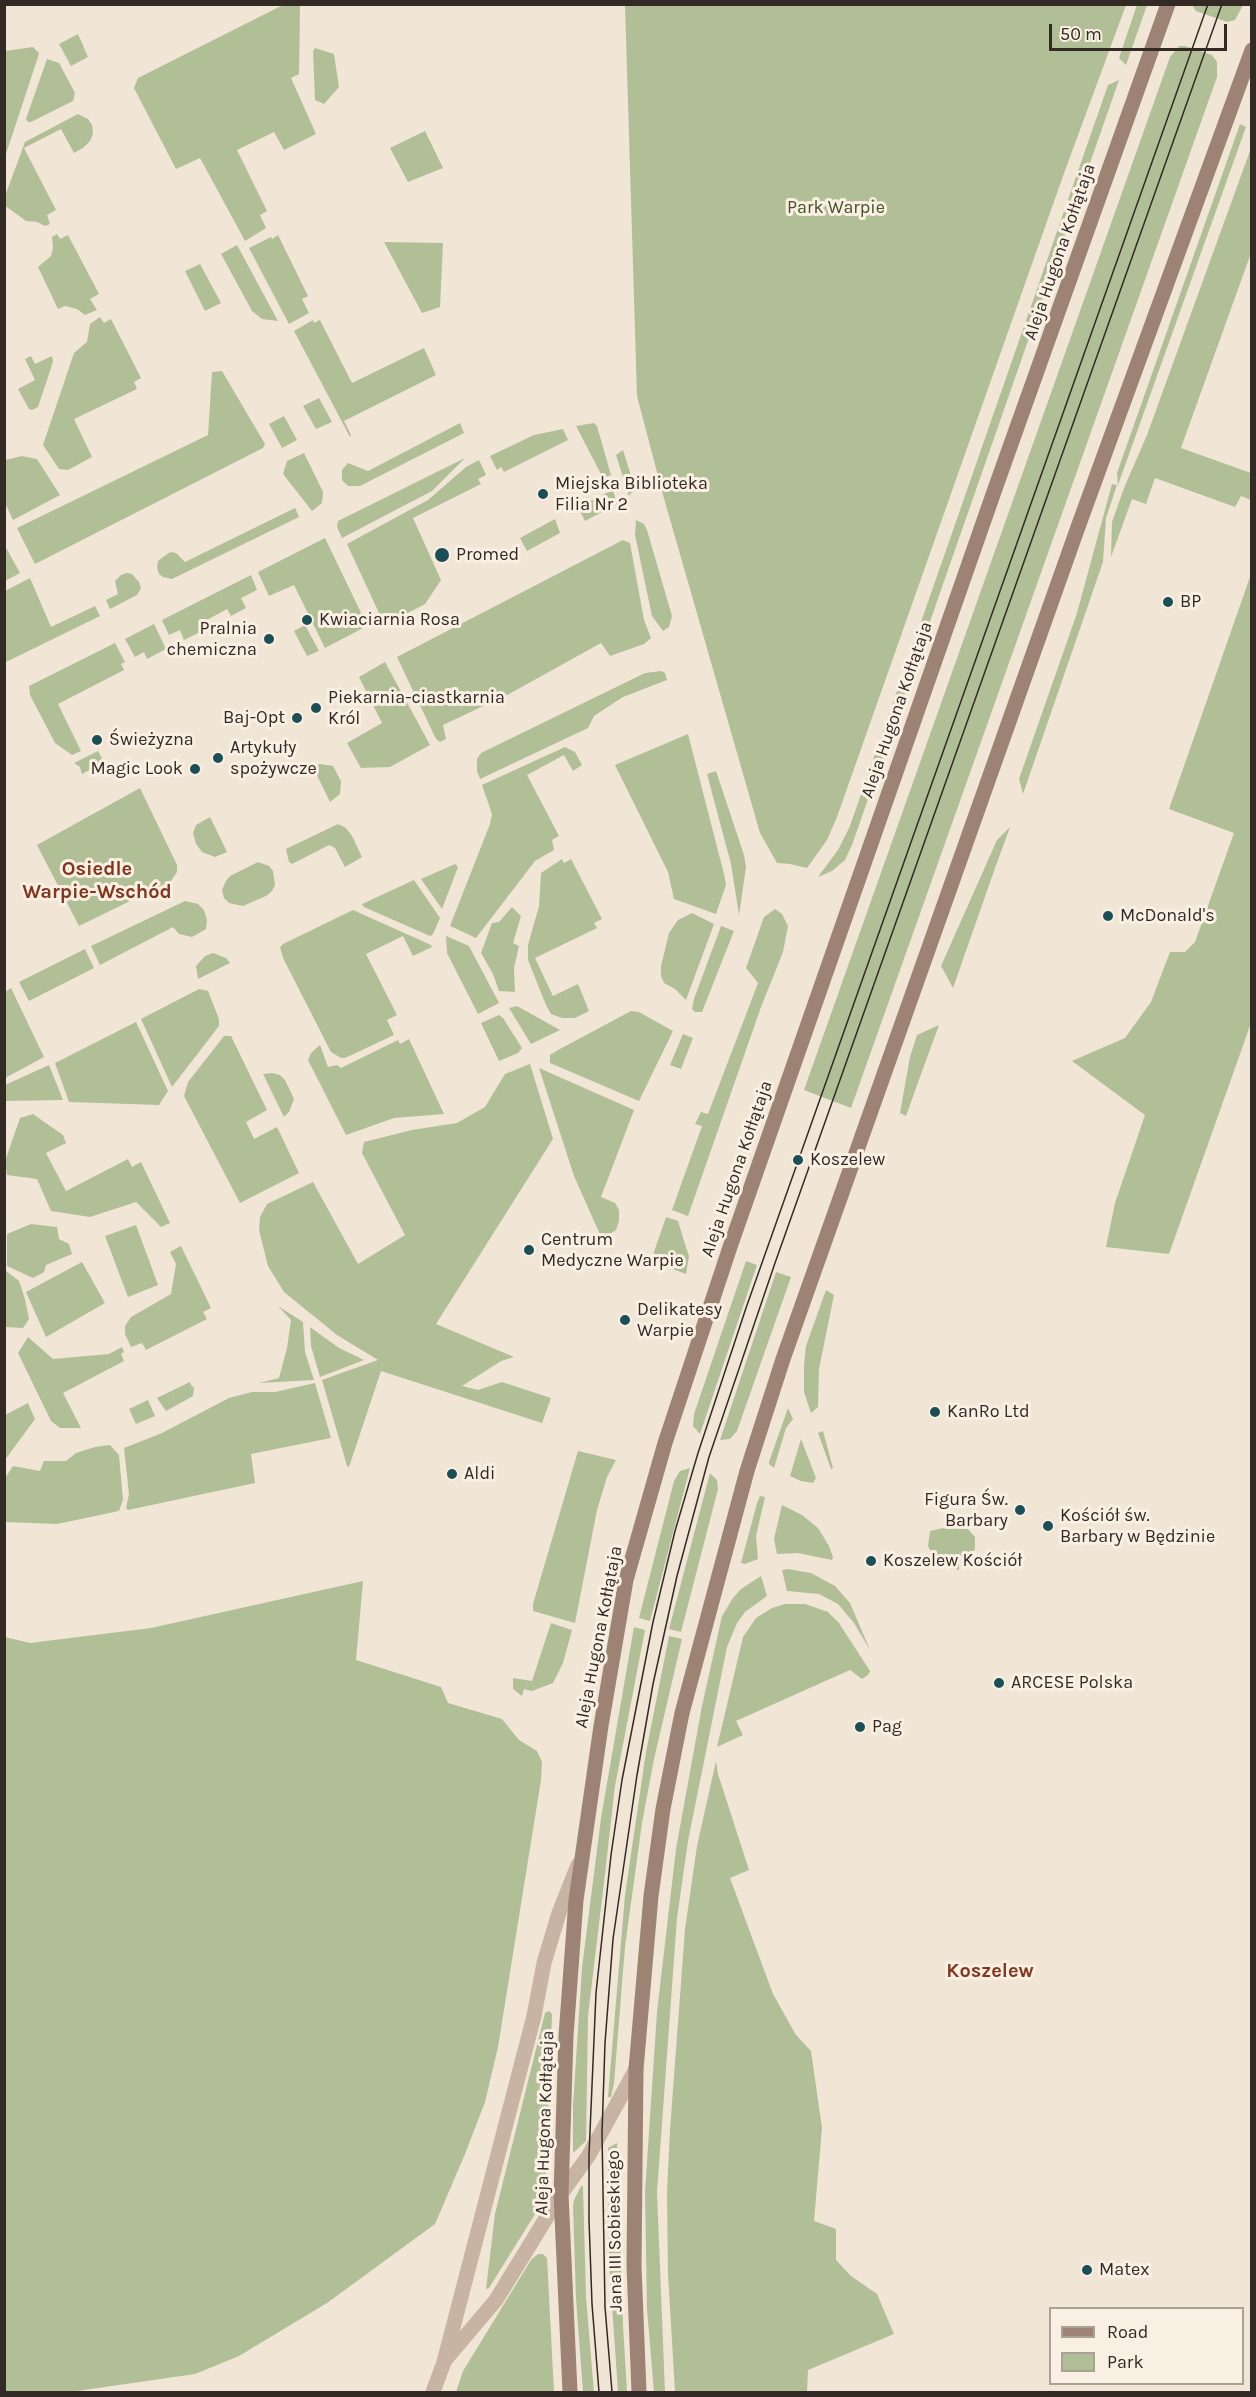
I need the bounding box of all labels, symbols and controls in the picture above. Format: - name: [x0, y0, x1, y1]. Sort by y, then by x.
- scale bar: [1052, 12, 1230, 50]
- text: 50 m: [1060, 23, 1102, 45]
- street label: Aleja Hugona Kołłątaja: [1020, 161, 1100, 343]
- park label: Park Warpie: [787, 197, 885, 219]
- place label: Miejska Biblioteka Filia Nr 2: [555, 473, 708, 516]
- marker: Miejska Biblioteka Filia Nr 2: [536, 487, 550, 501]
- place label: Promed: [456, 544, 519, 566]
- marker: Promed: [433, 546, 451, 564]
- place label: BP: [1180, 591, 1201, 613]
- marker: BP: [1161, 595, 1175, 609]
- place label: Kwiaciarnia Rosa: [319, 609, 460, 631]
- marker: Kwiaciarnia Rosa: [300, 613, 314, 627]
- place label: Pralnia chemiczna: [167, 618, 257, 660]
- street label: Aleja Hugona Kołłątaja: [857, 619, 937, 801]
- marker: Pralnia chemiczna: [262, 632, 276, 646]
- place label: Piekarnia-ciastkarnia Król: [328, 687, 505, 730]
- marker: Piekarnia-ciastkarnia Król: [309, 701, 323, 715]
- place label: Baj-Opt: [223, 707, 285, 729]
- marker: Baj-Opt: [290, 711, 304, 725]
- place label: Świeżyzna: [109, 729, 194, 751]
- marker: Świeżyzna: [90, 733, 104, 747]
- place label: Artykuły spożywcze: [230, 737, 317, 780]
- marker: Artykuły spożywcze: [211, 751, 225, 765]
- place label: Magic Look: [91, 758, 183, 780]
- marker: Magic Look: [188, 762, 202, 776]
- district label: Osiedle Warpie-Wschód: [22, 857, 172, 904]
- place label: McDonald's: [1120, 905, 1215, 927]
- marker: McDonald's: [1101, 909, 1115, 923]
- street label: Aleja Hugona Kołłątaja: [697, 1078, 777, 1260]
- place label: Koszelew: [810, 1149, 885, 1171]
- marker: Koszelew: [791, 1153, 805, 1167]
- place label: Centrum Medyczne Warpie: [541, 1229, 684, 1272]
- marker: Centrum Medyczne Warpie: [522, 1243, 536, 1257]
- place label: Delikatesy Warpie: [637, 1299, 722, 1342]
- marker: Delikatesy Warpie: [618, 1313, 632, 1327]
- place label: KanRo Ltd: [947, 1401, 1030, 1423]
- marker: KanRo Ltd: [928, 1405, 942, 1419]
- place label: Aldi: [464, 1463, 495, 1485]
- marker: Aldi: [445, 1467, 459, 1481]
- place label: Figura Św. Barbary: [924, 1489, 1008, 1532]
- marker: Figura Św. Barbary: [1013, 1503, 1027, 1517]
- place label: Kościół św. Barbary w Będzinie: [1060, 1505, 1215, 1547]
- marker: Kościół św. Barbary w Będzinie: [1041, 1519, 1055, 1533]
- street label: Aleja Hugona Kołłątaja: [571, 1544, 627, 1730]
- place label: Koszelew Kościół: [883, 1550, 1022, 1572]
- marker: Koszelew Kościół: [864, 1554, 878, 1568]
- place label: ARCESE Polska: [1011, 1672, 1133, 1694]
- marker: ARCESE Polska: [992, 1676, 1006, 1690]
- place label: Pag: [872, 1716, 902, 1738]
- marker: Pag: [853, 1720, 867, 1734]
- district label: Koszelew: [946, 1959, 1034, 1983]
- street label: Aleja Hugona Kołłątaja: [531, 2030, 559, 2216]
- street label: Jana III Sobieskiego: [603, 2150, 627, 2312]
- place label: Matex: [1099, 2259, 1149, 2281]
- marker: Matex: [1080, 2263, 1094, 2277]
- legend: [1049, 2307, 1244, 2385]
- text: Road: [1107, 2321, 1148, 2343]
- text: Park: [1107, 2351, 1144, 2373]

